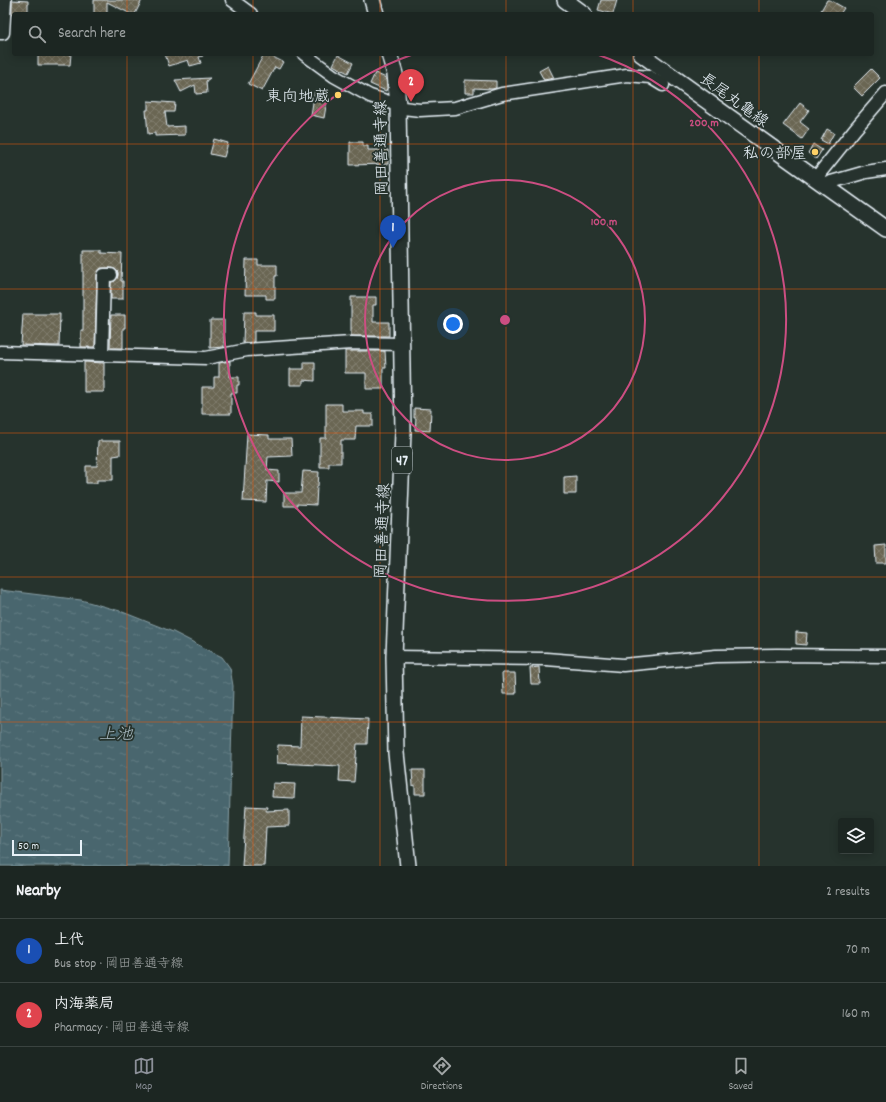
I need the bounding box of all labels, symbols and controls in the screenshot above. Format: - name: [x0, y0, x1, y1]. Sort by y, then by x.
- search box: [12, 12, 874, 56]
- icon: search: [26, 23, 48, 45]
- text: Search here: [58, 23, 126, 45]
- street label: 長尾丸亀線: [694, 68, 773, 134]
- pin: 2: [398, 69, 424, 102]
- place label: 東向地蔵: [266, 86, 330, 109]
- marker: 東向地蔵: [333, 90, 343, 100]
- street label: 岡田善通寺線: [370, 100, 395, 196]
- text: 200 m: [689, 115, 719, 132]
- place label: 私の部屋: [743, 143, 807, 166]
- marker: 私の部屋: [810, 147, 820, 157]
- text: 100 m: [591, 214, 617, 231]
- pin: 1: [380, 215, 406, 248]
- centre of rings: [498, 313, 512, 327]
- your location: [443, 314, 463, 334]
- road number: 47: [392, 447, 412, 473]
- street label: 岡田善通寺線: [370, 483, 397, 579]
- water label: 上池: [99, 724, 134, 748]
- map controls: [838, 818, 874, 854]
- button: layers: [838, 818, 874, 854]
- scale bar: [12, 838, 82, 857]
- text: 50 m: [18, 839, 39, 855]
- text: Nearby: [16, 880, 60, 904]
- text: 2 results: [826, 883, 870, 902]
- text: 上代: [54, 930, 84, 952]
- text: 1: [28, 941, 30, 960]
- text: 70 m: [846, 941, 870, 960]
- text: Bus stop · 岡田善通寺線: [54, 955, 183, 974]
- text: 内海薬局: [54, 994, 114, 1016]
- text: 2: [26, 1005, 32, 1024]
- text: 160 m: [842, 1005, 870, 1024]
- text: Pharmacy · 岡田善通寺線: [54, 1019, 189, 1038]
- tab: Map: [133, 1055, 155, 1095]
- tab: Directions: [421, 1055, 463, 1095]
- tab: Saved: [728, 1055, 753, 1095]

